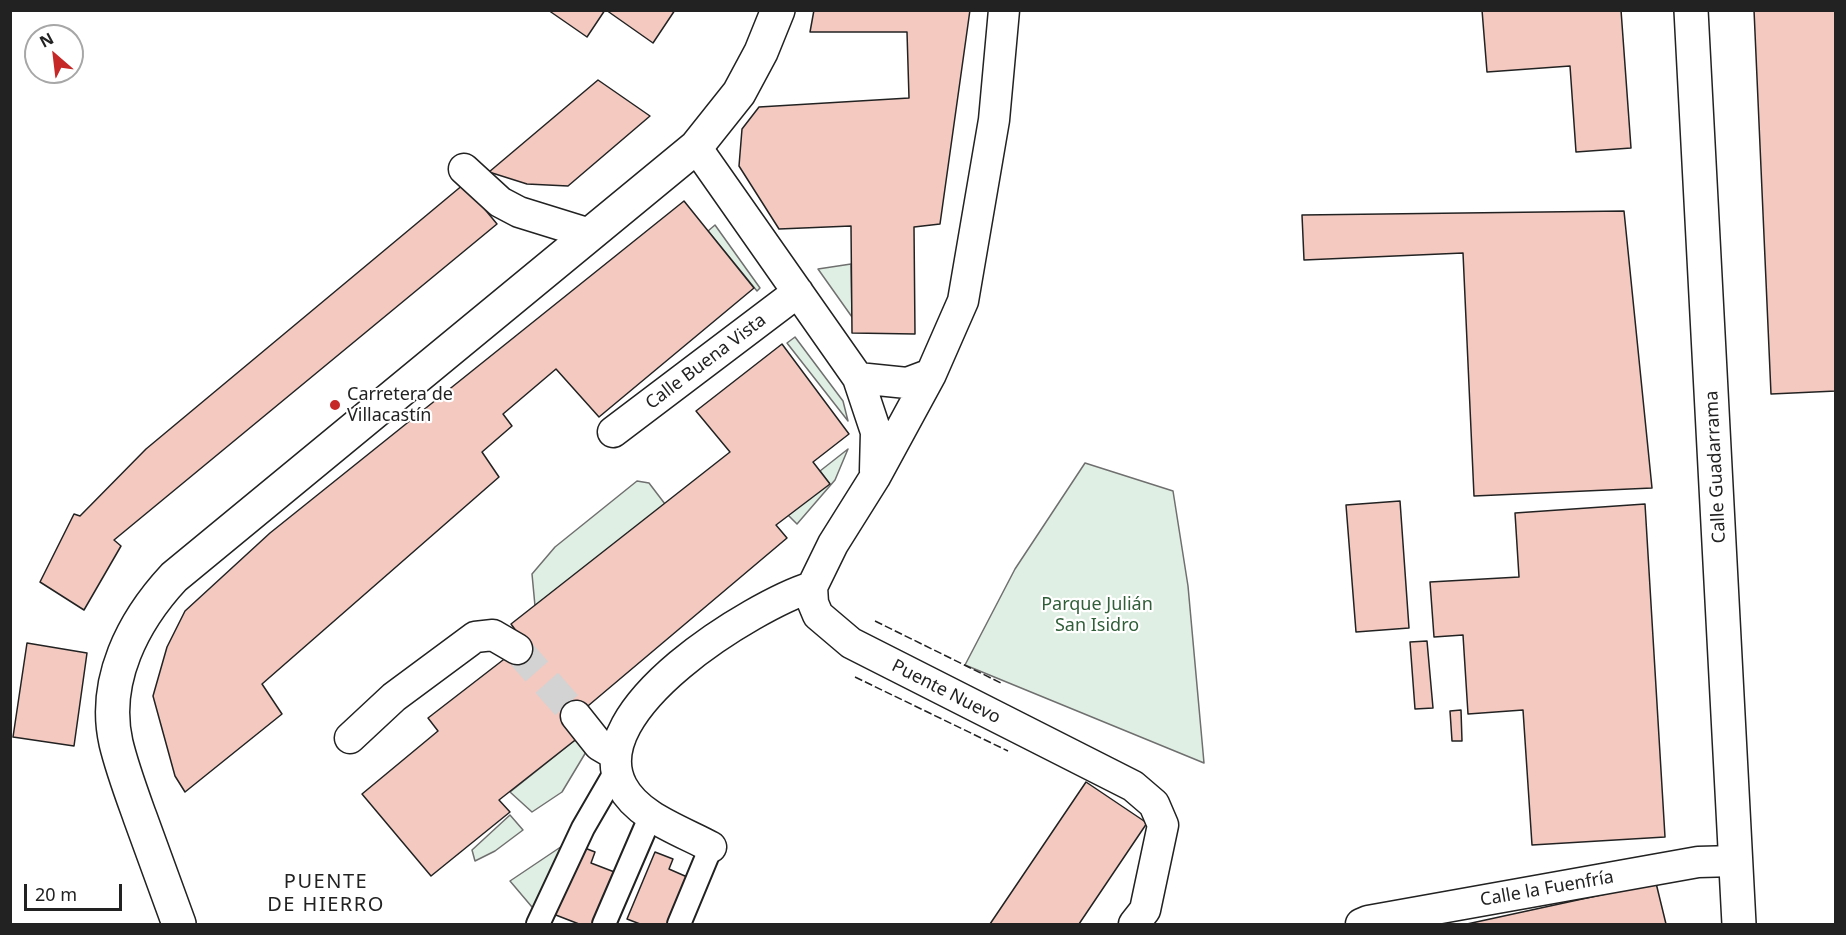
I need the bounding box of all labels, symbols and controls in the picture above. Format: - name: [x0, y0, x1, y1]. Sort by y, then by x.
- north arrow: [24, 24, 84, 84]
- text: N: [36, 27, 57, 53]
- street label: Calle Buena Vista: [642, 310, 770, 414]
- place label: Carretera de Villacastín: [347, 384, 453, 426]
- street label: Calle Guadarrama: [1701, 390, 1731, 544]
- marker: Carretera de Villacastín: [328, 398, 342, 412]
- park label: Parque Julián San Isidro: [1041, 594, 1153, 636]
- street label: Puente Nuevo: [888, 655, 1004, 729]
- street label: Calle la Fuenfría: [1479, 867, 1615, 911]
- district label: PUENTE DE HIERRO: [267, 870, 385, 917]
- scale bar: [27, 872, 124, 910]
- text: 20 m: [35, 882, 77, 906]

